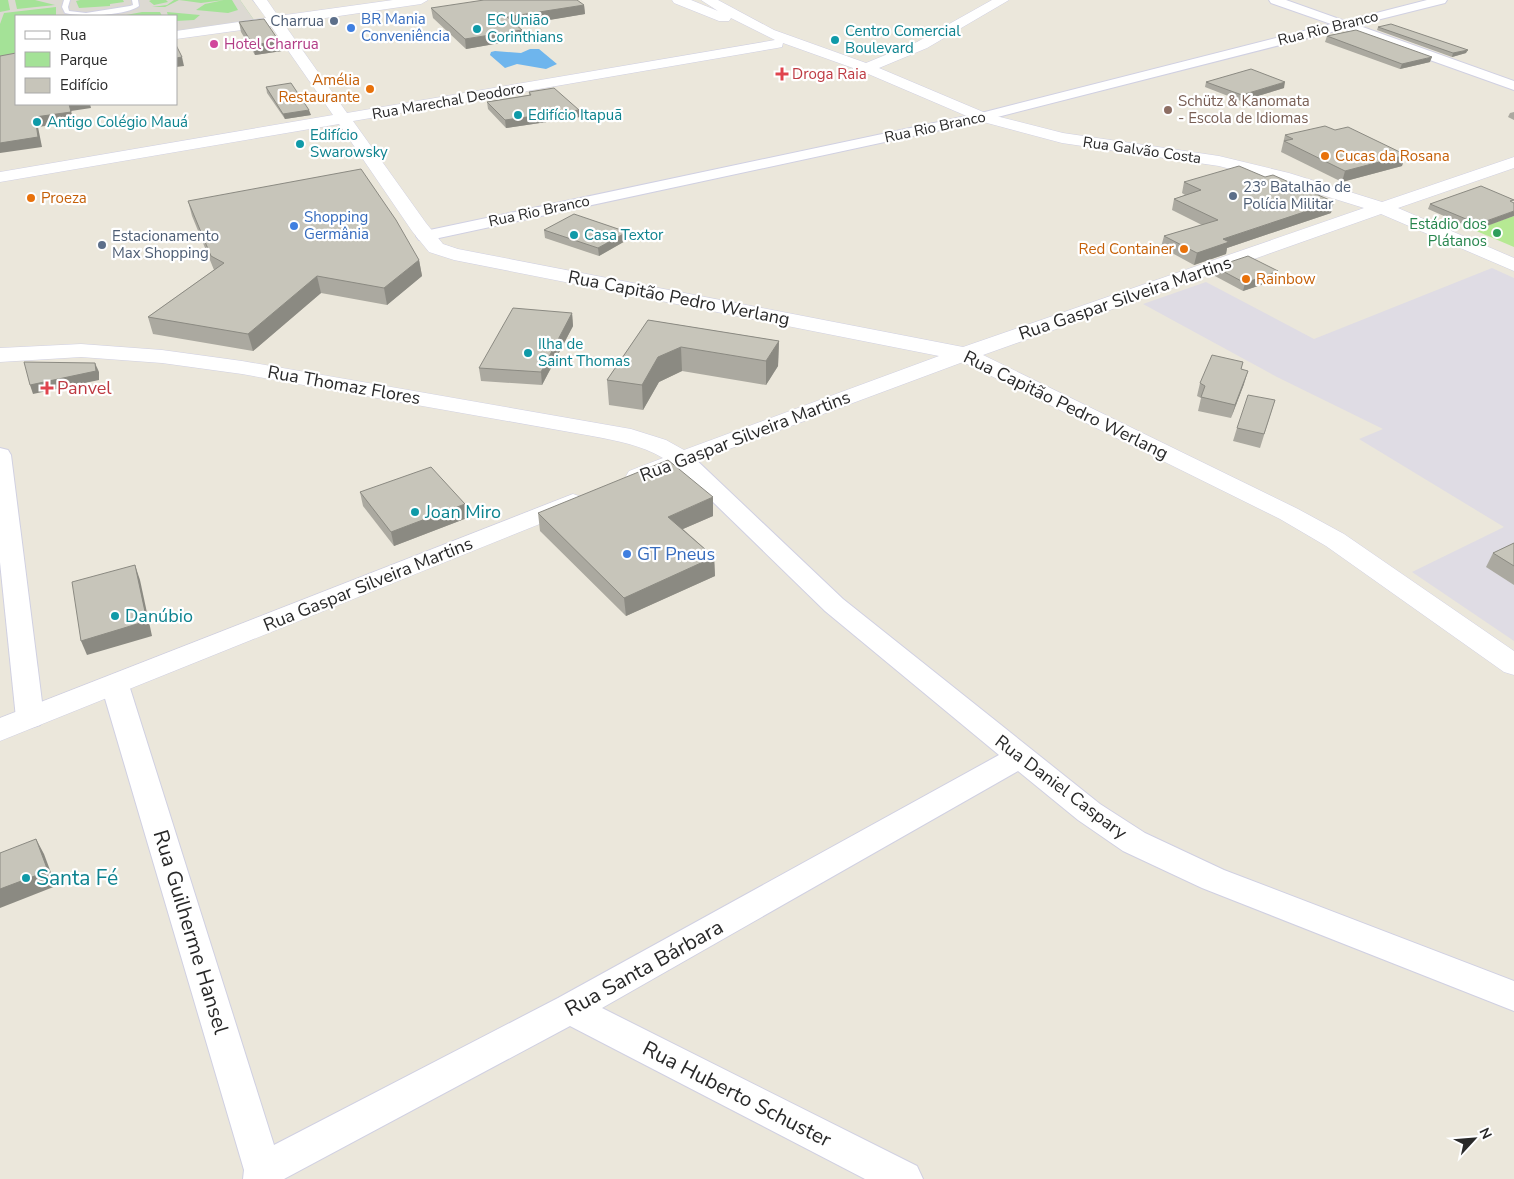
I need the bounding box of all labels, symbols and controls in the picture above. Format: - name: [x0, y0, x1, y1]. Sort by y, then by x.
- street label: Rua Rio Branco: [1276, 6, 1380, 50]
- place label: BR Mania Conveniência: [361, 9, 450, 46]
- place label: EC União Corinthians: [487, 10, 563, 47]
- place label: Charrua: [270, 11, 324, 31]
- legend: [15, 15, 178, 105]
- marker: Charrua: [328, 15, 340, 27]
- place label: Centro Comercial Boulevard: [845, 21, 961, 58]
- marker: BR Mania Conveniência: [345, 22, 357, 34]
- marker: EC União Corinthians: [471, 23, 483, 35]
- text: Rua: [60, 25, 86, 45]
- place label: Hotel Charrua: [224, 34, 319, 54]
- marker: Centro Comercial Boulevard: [829, 34, 841, 46]
- marker: Hotel Charrua: [208, 38, 220, 50]
- text: Parque: [60, 50, 108, 70]
- place label: Droga Raia: [792, 64, 867, 84]
- marker: Droga Raia: [776, 68, 788, 80]
- place label: Amélia Restaurante: [278, 70, 360, 107]
- text: Edifício: [60, 75, 108, 95]
- street label: Rua Marechal Deodoro: [370, 78, 526, 124]
- marker: Amélia Restaurante: [364, 83, 376, 95]
- place label: Schütz & Kanomata - Escola de Idiomas: [1178, 91, 1310, 128]
- marker: Schütz & Kanomata - Escola de Idiomas: [1162, 104, 1174, 116]
- place label: Edifício Itapuã: [528, 105, 622, 125]
- street label: Rua Rio Branco: [883, 107, 987, 147]
- marker: Edifício Itapuã: [512, 109, 524, 121]
- place label: Antigo Colégio Mauá: [47, 112, 188, 132]
- marker: Antigo Colégio Mauá: [31, 116, 43, 128]
- place label: Edifício Swarowsky: [310, 125, 388, 162]
- street label: Rua Galvão Costa: [1082, 132, 1202, 168]
- marker: Edifício Swarowsky: [294, 138, 306, 150]
- place label: Cucas da Rosana: [1335, 146, 1450, 166]
- marker: Cucas da Rosana: [1319, 150, 1331, 162]
- place label: 23º Batalhão de Polícia Militar: [1243, 177, 1351, 214]
- place label: Proeza: [41, 188, 87, 208]
- marker: 23º Batalhão de Polícia Militar: [1227, 190, 1239, 202]
- street label: Rua Rio Branco: [487, 191, 591, 231]
- marker: Proeza: [25, 192, 37, 204]
- place label: Shopping Germânia: [304, 207, 369, 244]
- place label: Estádio dos Plátanos: [1409, 214, 1487, 251]
- marker: Shopping Germânia: [288, 220, 300, 232]
- place label: Casa Textor: [584, 225, 664, 245]
- place label: Estacionamento Max Shopping: [112, 226, 219, 263]
- marker: Estádio dos Plátanos: [1491, 227, 1503, 239]
- marker: Casa Textor: [568, 229, 580, 241]
- marker: Estacionamento Max Shopping: [96, 239, 108, 251]
- place label: Red Container: [1079, 239, 1175, 259]
- marker: Red Container: [1178, 243, 1190, 255]
- street label: Rua Gaspar Silveira Martins: [1015, 250, 1235, 346]
- street label: Rua Capitão Pedro Werlang: [566, 265, 792, 331]
- place label: Rainbow: [1256, 269, 1316, 289]
- marker: Rainbow: [1240, 273, 1252, 285]
- place label: Ilha de Saint Thomas: [538, 334, 630, 371]
- street label: Rua Capitão Pedro Werlang: [960, 345, 1172, 465]
- marker: Ilha de Saint Thomas: [522, 347, 534, 359]
- street label: Rua Thomaz Flores: [266, 360, 422, 410]
- place label: Panvel: [57, 376, 112, 400]
- marker: Panvel: [41, 382, 53, 394]
- street label: Rua Gaspar Silveira Martins: [636, 385, 854, 487]
- place label: Joan Miro: [424, 500, 501, 524]
- marker: Joan Miro: [409, 506, 421, 518]
- street label: Rua Gaspar Silveira Martins: [260, 531, 476, 637]
- place label: GT Pneus: [637, 542, 715, 566]
- marker: GT Pneus: [621, 548, 633, 560]
- place label: Danúbio: [125, 604, 193, 628]
- marker: Danúbio: [109, 610, 121, 622]
- street label: Rua Daniel Caspary: [990, 729, 1132, 845]
- street label: Rua Guilherme Hansel: [147, 826, 236, 1038]
- place label: Santa Fé: [36, 864, 118, 892]
- marker: Santa Fé: [20, 872, 32, 884]
- street label: Rua Santa Bárbara: [560, 913, 728, 1023]
- street label: Rua Huberto Schuster: [638, 1034, 837, 1154]
- north arrow: [1449, 1114, 1499, 1164]
- text: N: [1474, 1125, 1496, 1142]

